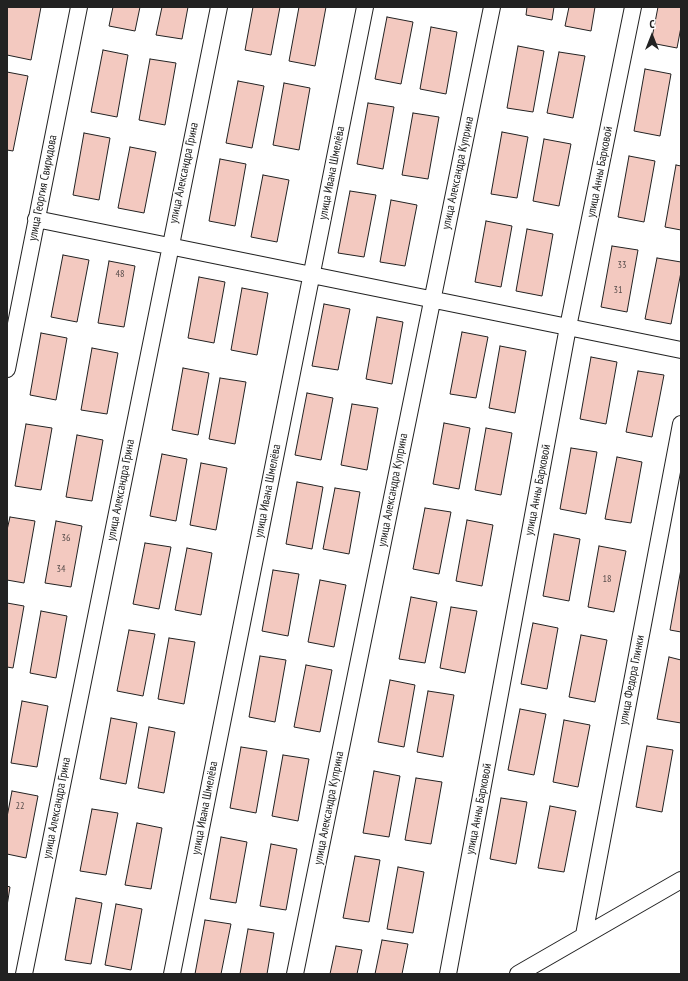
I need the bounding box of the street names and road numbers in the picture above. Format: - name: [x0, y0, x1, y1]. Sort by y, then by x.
- street label: улица Александра Куприна: [439, 115, 477, 231]
- street label: улица Александра Грина: [166, 121, 202, 225]
- street label: улица Ивана Шмелёва: [316, 125, 348, 221]
- street label: улица Анны Барковой: [584, 125, 616, 219]
- street label: улица Георгия Свиридова: [26, 134, 60, 242]
- street label: улица Александра Куприна: [375, 432, 411, 548]
- street label: улица Александра Грина: [104, 438, 138, 542]
- street label: улица Ивана Шмелёва: [252, 443, 284, 539]
- street label: улица Анны Барковой: [522, 443, 554, 537]
- street label: улица Федора Глинки: [616, 634, 648, 726]
- street label: улица Александра Куприна: [311, 750, 347, 866]
- street label: улица Александра Грина: [40, 756, 74, 860]
- street label: улица Ивана Шмелёва: [189, 760, 221, 856]
- street label: улица Анны Барковой: [463, 762, 495, 856]

